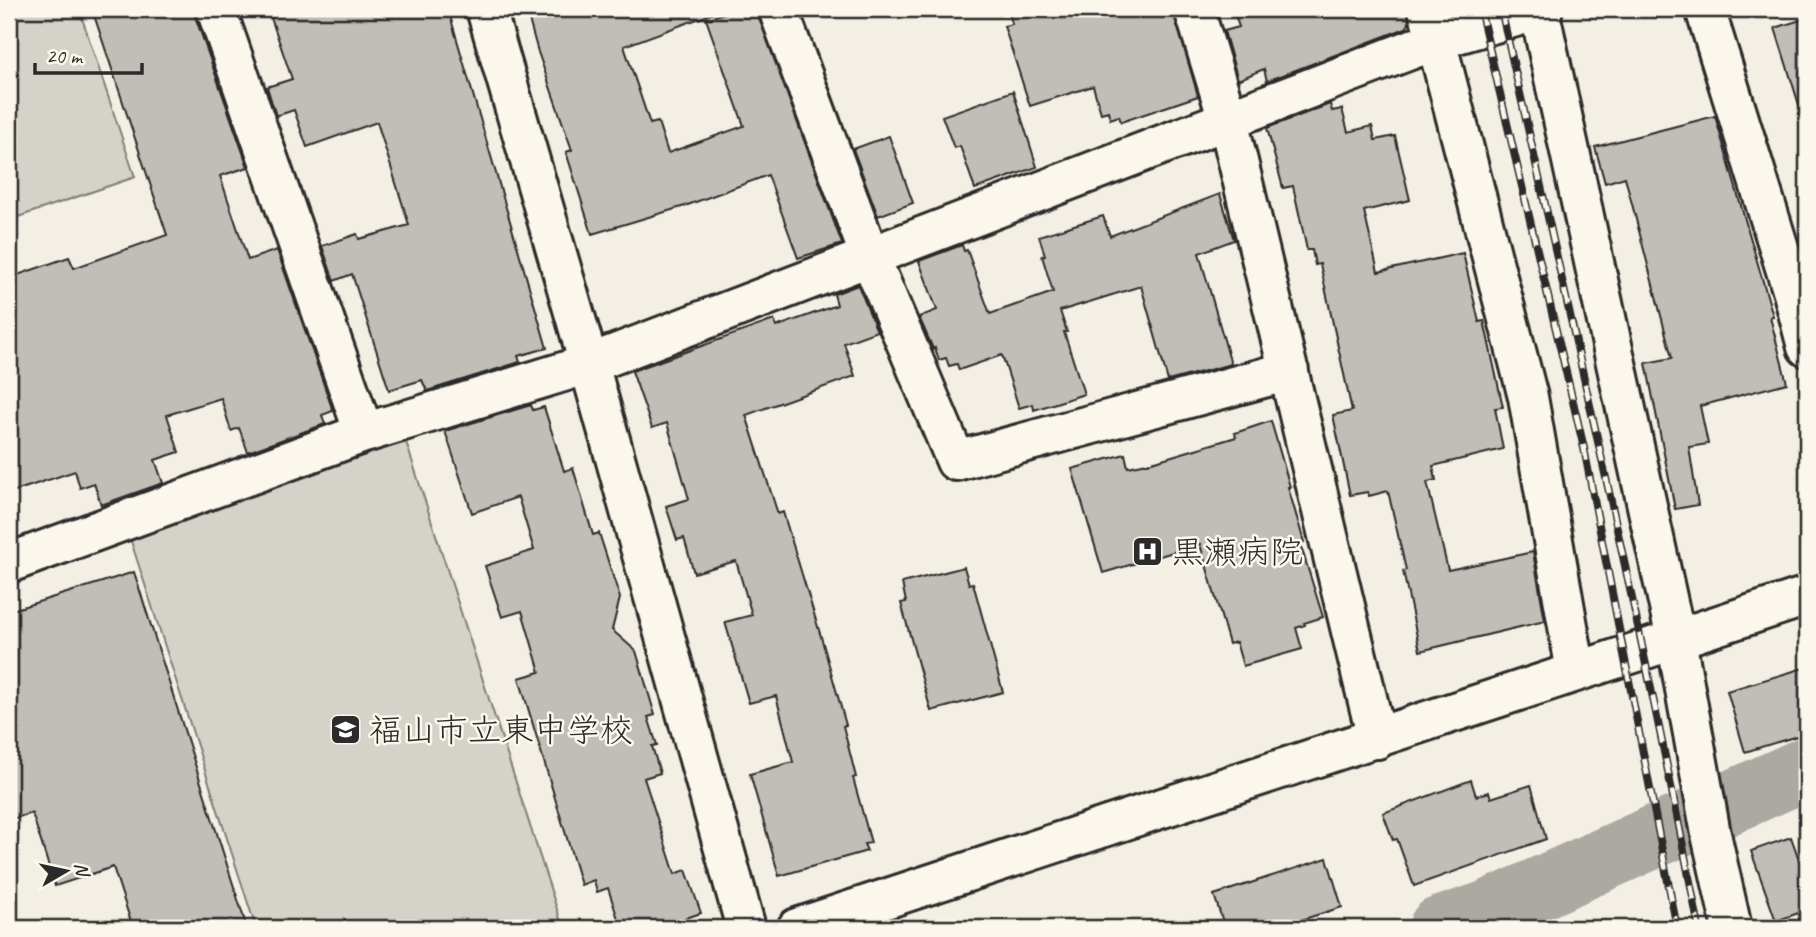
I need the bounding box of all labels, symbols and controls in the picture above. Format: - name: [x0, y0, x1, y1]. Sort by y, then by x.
- scale bar: [35, 32, 142, 76]
- text: 20 m: [46, 43, 84, 69]
- place label: 黒瀬病院: [1171, 531, 1303, 573]
- hospital icon: 黒瀬病院: [1131, 535, 1165, 569]
- place label: 福山市立東中学校: [369, 709, 633, 751]
- school or university icon: 福山市立東中学校: [329, 713, 363, 747]
- north arrow: [32, 836, 102, 906]
- text: N: [69, 861, 95, 879]

